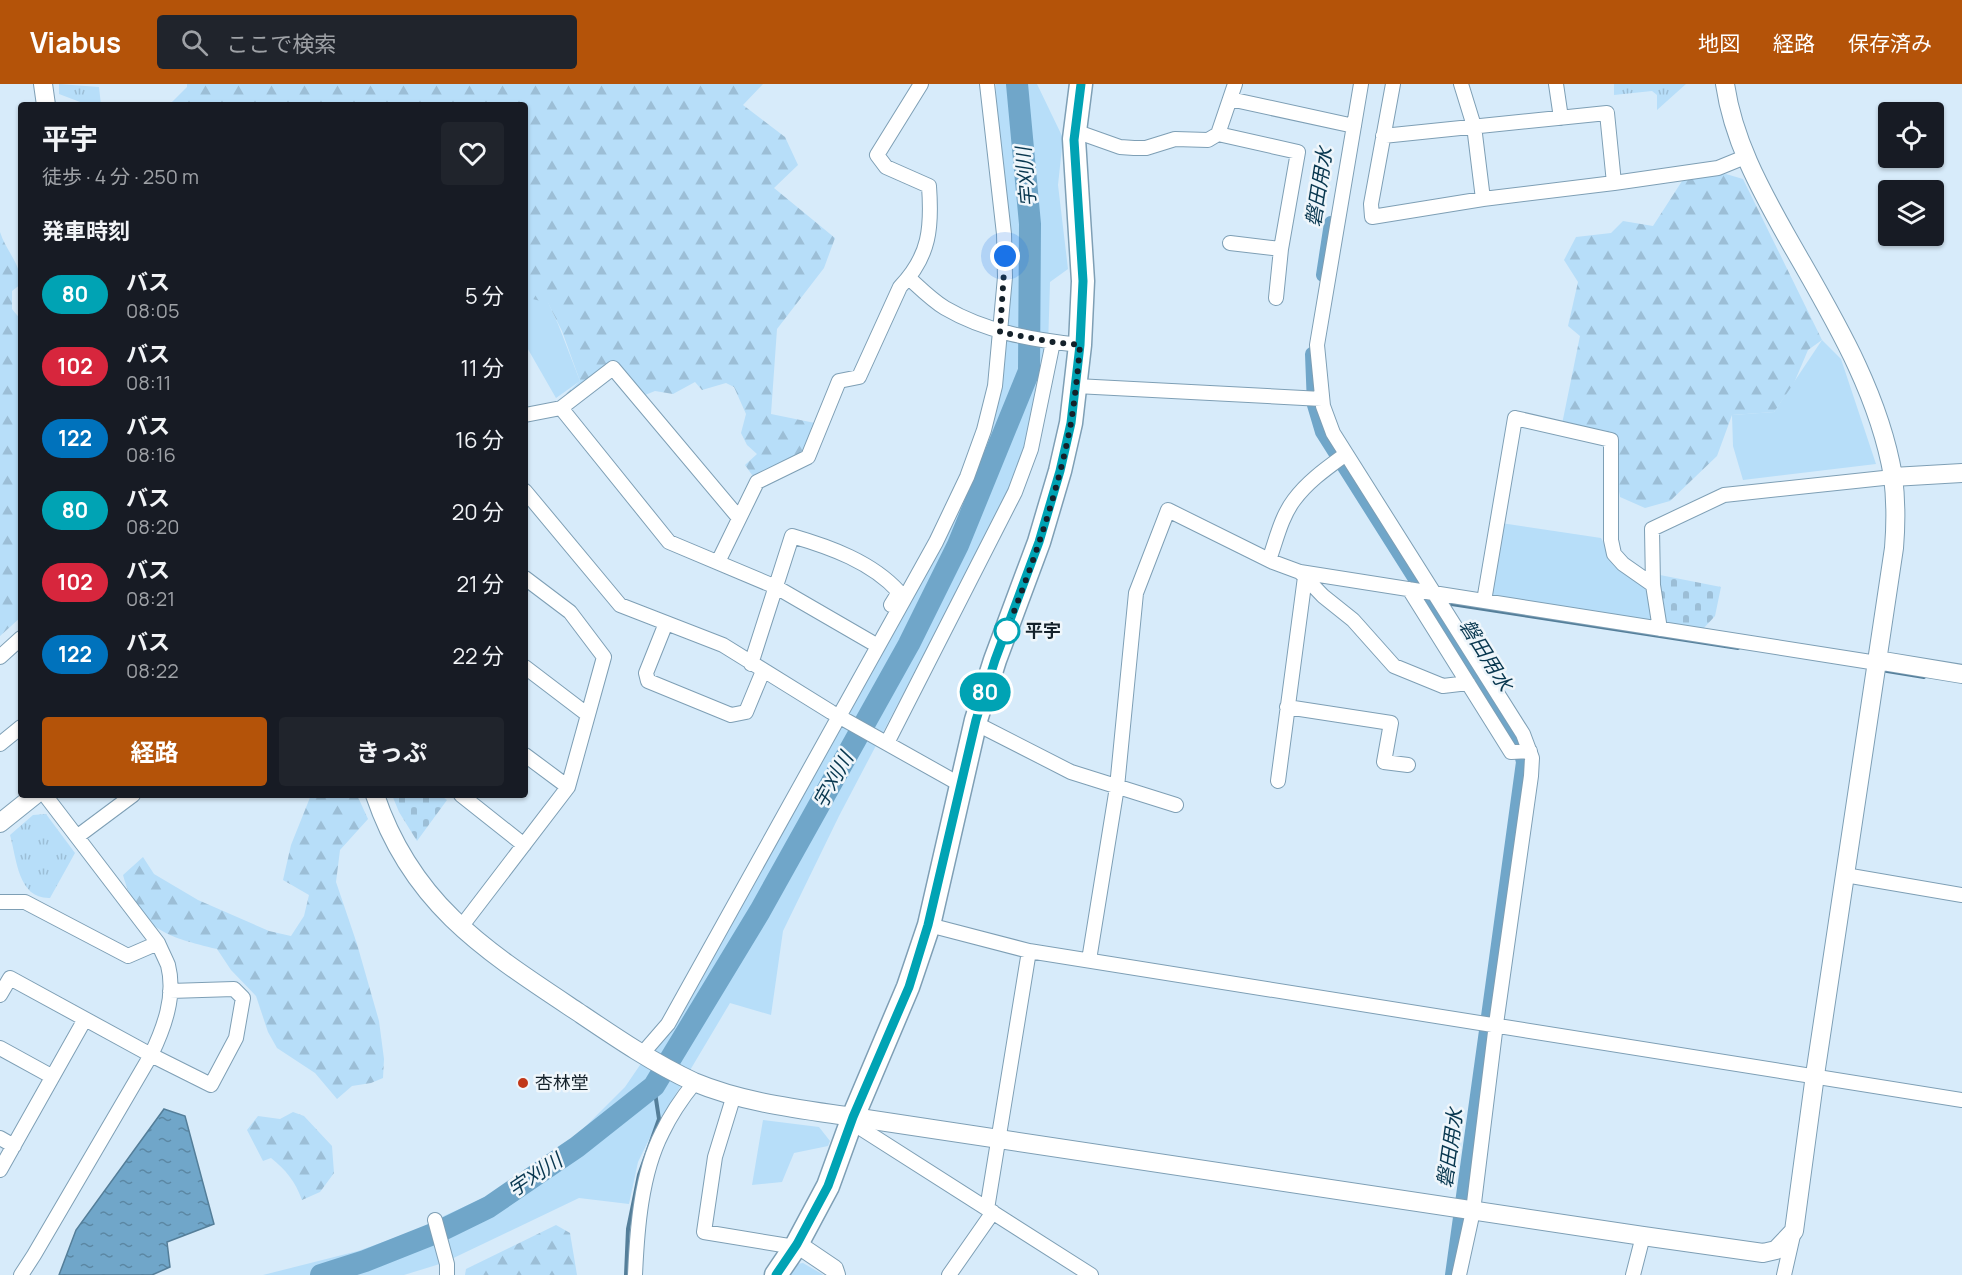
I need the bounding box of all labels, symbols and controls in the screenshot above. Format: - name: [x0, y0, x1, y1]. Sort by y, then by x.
- search box: [157, 15, 577, 69]
- text: Viabus: [30, 23, 121, 61]
- icon: search: [178, 26, 211, 59]
- text: ここで検索: [226, 29, 336, 59]
- text: 地図: [1698, 29, 1740, 57]
- text: 経路: [1773, 29, 1815, 57]
- text: 保存済み: [1848, 29, 1932, 57]
- map controls: [1878, 102, 1944, 246]
- button: locate: [1878, 102, 1944, 168]
- text: 平宇: [42, 119, 98, 157]
- button: heart: [441, 122, 504, 185]
- water label: 磐田用水: [1299, 143, 1338, 229]
- water label: 宇刈川: [1009, 144, 1042, 208]
- text: 徒歩 · 4 分 · 250 m: [42, 163, 199, 190]
- button: layers: [1878, 180, 1944, 246]
- text: 発車時刻: [42, 216, 130, 246]
- your location: [990, 241, 1020, 271]
- text: バス: [126, 267, 170, 297]
- text: 80: [62, 280, 88, 308]
- text: 5 分: [465, 281, 504, 311]
- text: 08:05: [126, 297, 180, 324]
- text: バス: [126, 339, 170, 369]
- text: 102: [57, 352, 93, 380]
- text: 11 分: [460, 353, 504, 383]
- text: 08:11: [126, 369, 171, 396]
- text: バス: [126, 411, 170, 441]
- text: 122: [58, 424, 92, 452]
- text: 16 分: [455, 425, 504, 455]
- text: 08:16: [126, 441, 176, 468]
- text: バス: [126, 483, 170, 513]
- text: 80: [62, 496, 88, 524]
- text: 20 分: [452, 497, 504, 527]
- text: 08:20: [126, 513, 179, 540]
- text: バス: [126, 555, 170, 585]
- text: 102: [57, 568, 93, 596]
- text: 21 分: [456, 569, 504, 599]
- text: 08:21: [126, 585, 175, 612]
- water label: 磐田用水: [1454, 614, 1520, 698]
- marker: 平宇: [994, 618, 1020, 644]
- place label: 平宇: [1025, 618, 1061, 642]
- text: バス: [126, 627, 170, 657]
- text: 122: [58, 640, 92, 668]
- text: 22 分: [453, 641, 504, 671]
- text: 08:22: [126, 657, 179, 684]
- line badge: 80: [958, 672, 1012, 712]
- text: 80: [972, 678, 998, 706]
- button: 経路: [42, 717, 267, 786]
- button: きっぷ: [279, 717, 504, 786]
- water label: 宇刈川: [806, 745, 860, 813]
- place label: 杏林堂: [535, 1070, 589, 1094]
- marker: 杏林堂: [516, 1076, 530, 1090]
- water label: 磐田用水: [1431, 1104, 1469, 1189]
- water label: 宇刈川: [502, 1145, 569, 1203]

